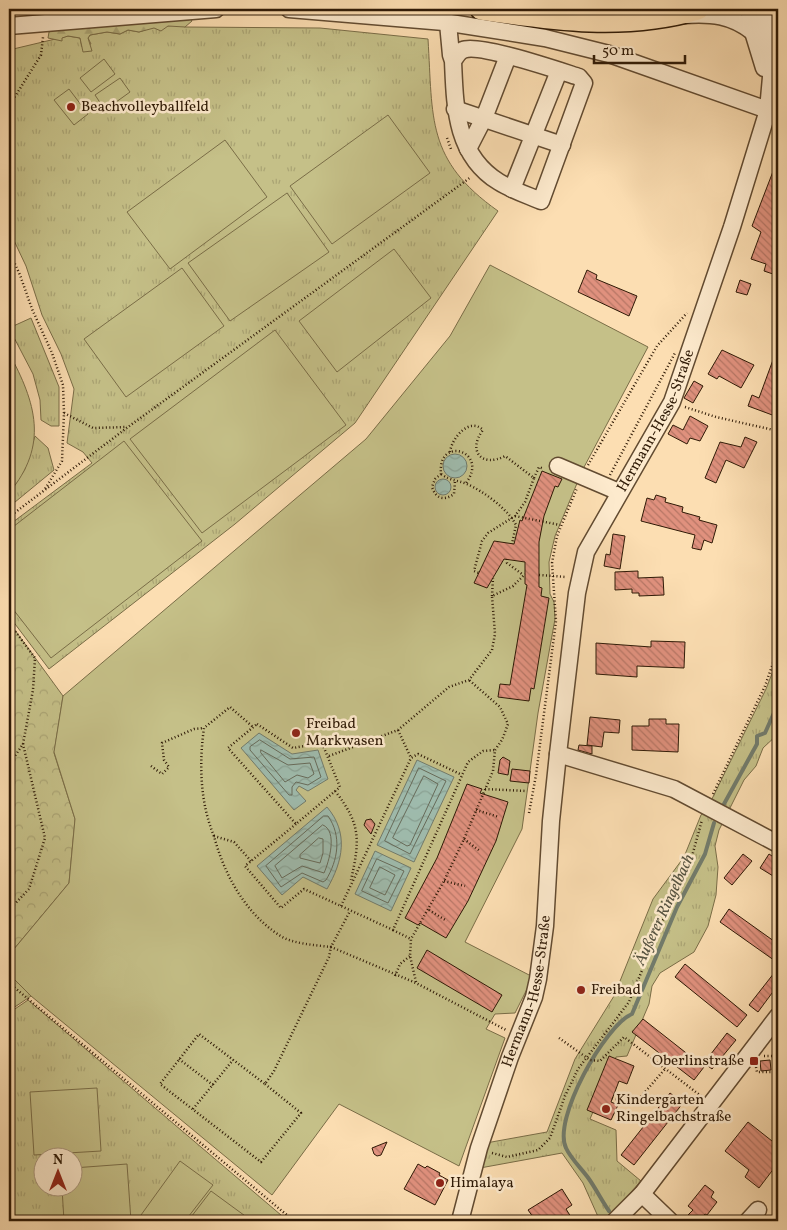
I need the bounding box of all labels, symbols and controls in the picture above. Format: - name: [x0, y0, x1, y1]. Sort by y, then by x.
- scale bar: [594, 32, 686, 64]
- text: 50 m: [602, 41, 634, 62]
- place label: Beachvolleyballfeld: [81, 97, 209, 118]
- marker: Beachvolleyballfeld: [65, 101, 77, 113]
- street label: Hermann-Hesse-Straße: [612, 346, 700, 496]
- place label: Freibad Markwasen: [306, 714, 384, 752]
- marker: Freibad Markwasen: [290, 727, 302, 739]
- water label: Äußerer Ringelbach: [629, 851, 700, 970]
- street label: Hermann-Hesse-Straße: [497, 915, 556, 1070]
- place label: Freibad: [591, 980, 641, 1001]
- marker: Freibad: [575, 984, 587, 996]
- place label: Oberlinstraße: [652, 1051, 744, 1072]
- marker: Oberlinstraße: [748, 1055, 760, 1067]
- place label: Kindergarten Ringelbachstraße: [616, 1090, 731, 1128]
- marker: Kindergarten Ringelbachstraße: [600, 1103, 612, 1115]
- north arrow: [32, 1148, 82, 1198]
- text: N: [53, 1151, 63, 1170]
- place label: Himalaya: [450, 1173, 514, 1194]
- marker: Himalaya: [434, 1177, 446, 1189]

